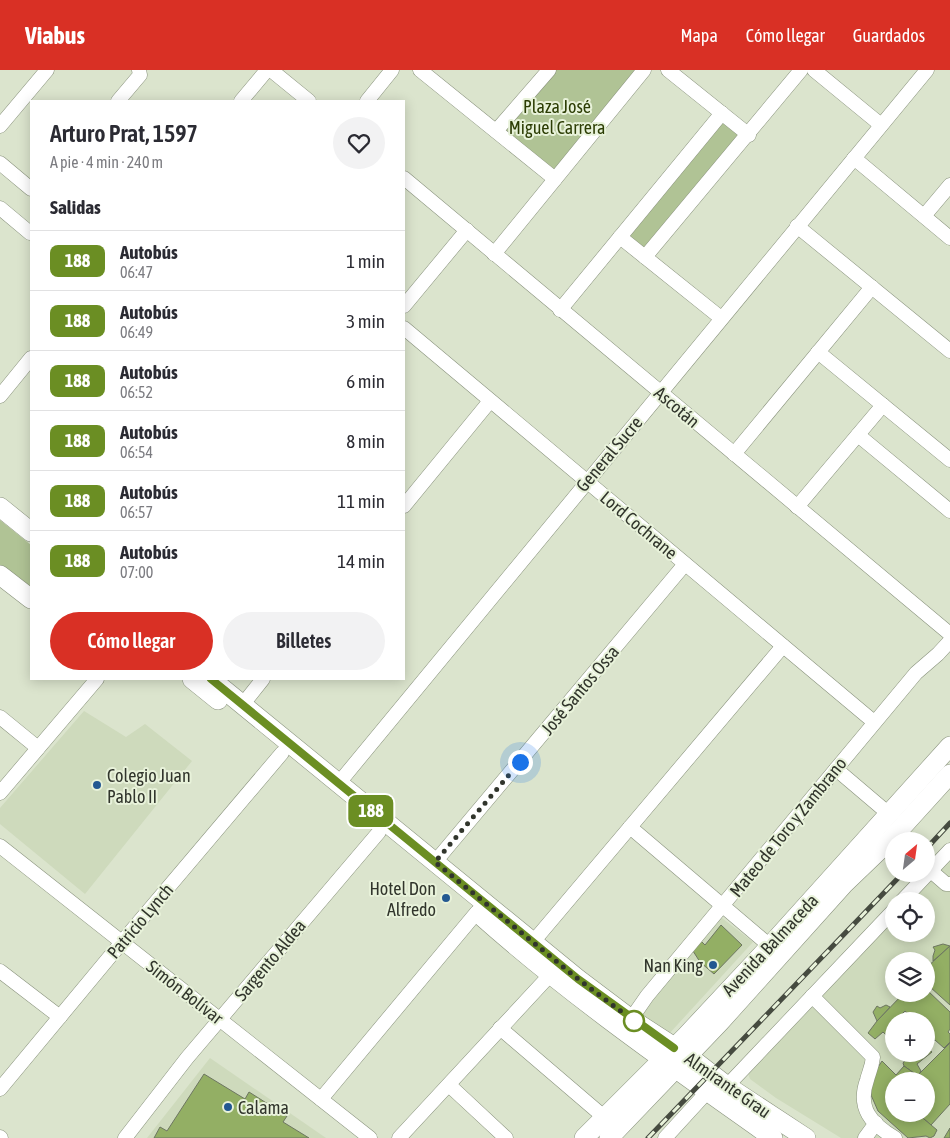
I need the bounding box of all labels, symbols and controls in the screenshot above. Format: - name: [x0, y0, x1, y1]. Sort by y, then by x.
- text: Viabus: [25, 22, 85, 49]
- text: Mapa: [680, 25, 718, 46]
- text: Cómo llegar: [746, 25, 825, 46]
- text: Guardados: [853, 25, 925, 46]
- park label: Plaza José Miguel Carrera: [509, 96, 605, 138]
- button: heart: [333, 117, 385, 169]
- text: Arturo Prat, 1597: [50, 120, 198, 147]
- text: A pie · 4 min · 240 m: [50, 153, 163, 171]
- text: Salidas: [50, 196, 101, 218]
- text: Autobús: [120, 241, 178, 263]
- text: 188: [65, 250, 90, 271]
- text: 1 min: [346, 250, 385, 272]
- text: 06:47: [120, 263, 153, 281]
- text: Autobús: [120, 301, 178, 323]
- text: 188: [65, 310, 90, 331]
- text: 3 min: [346, 310, 385, 332]
- text: 06:49: [120, 323, 153, 341]
- text: Autobús: [120, 361, 178, 383]
- text: 188: [65, 370, 90, 391]
- text: 6 min: [346, 370, 385, 392]
- street label: Ascotán: [650, 382, 704, 432]
- text: 06:52: [120, 383, 153, 401]
- street label: General Sucre: [572, 412, 646, 496]
- text: Autobús: [120, 421, 178, 443]
- text: 188: [65, 430, 90, 451]
- text: 8 min: [346, 430, 385, 452]
- text: 06:54: [120, 443, 153, 461]
- text: Autobús: [120, 481, 178, 503]
- street label: Lord Cochrane: [596, 487, 682, 563]
- text: 188: [65, 490, 90, 511]
- text: 11 min: [337, 490, 385, 512]
- text: 06:57: [120, 503, 153, 521]
- text: Autobús: [120, 541, 178, 563]
- text: 188: [65, 550, 90, 571]
- text: 14 min: [337, 550, 385, 572]
- text: 07:00: [120, 563, 153, 581]
- button: Cómo llegar: [50, 612, 213, 670]
- button: Billetes: [223, 612, 385, 670]
- street label: José Santos Ossa: [537, 641, 623, 739]
- your location: [508, 750, 533, 775]
- street label: Mateo de Toro y Zambrano: [725, 753, 851, 901]
- place label: Colegio Juan Pablo II: [107, 765, 191, 807]
- marker: Colegio Juan Pablo II: [91, 779, 103, 791]
- line badge: 188: [342, 795, 400, 827]
- text: 188: [358, 800, 384, 821]
- north arrow: [885, 832, 935, 882]
- map controls: [885, 832, 935, 1122]
- place label: Hotel Don Alfredo: [369, 878, 436, 920]
- street label: Patricio Lynch: [103, 879, 177, 963]
- street label: Avenida Balmaceda: [718, 890, 822, 1000]
- marker: Hotel Don Alfredo: [440, 892, 452, 904]
- button: locate: [885, 892, 935, 942]
- street label: Sargento Aldea: [230, 915, 310, 1005]
- button: layers: [885, 952, 935, 1002]
- place label: Nan King: [643, 955, 703, 976]
- street label: Simón Bolívar: [143, 956, 228, 1029]
- marker: Nan King: [707, 959, 719, 971]
- unlabelled marker: [623, 1010, 645, 1032]
- button: +: [885, 1012, 935, 1062]
- street label: Almirante Grau: [681, 1048, 775, 1122]
- button: −: [885, 1072, 935, 1122]
- place label: Calama: [238, 1097, 289, 1118]
- marker: Calama: [222, 1101, 234, 1113]

